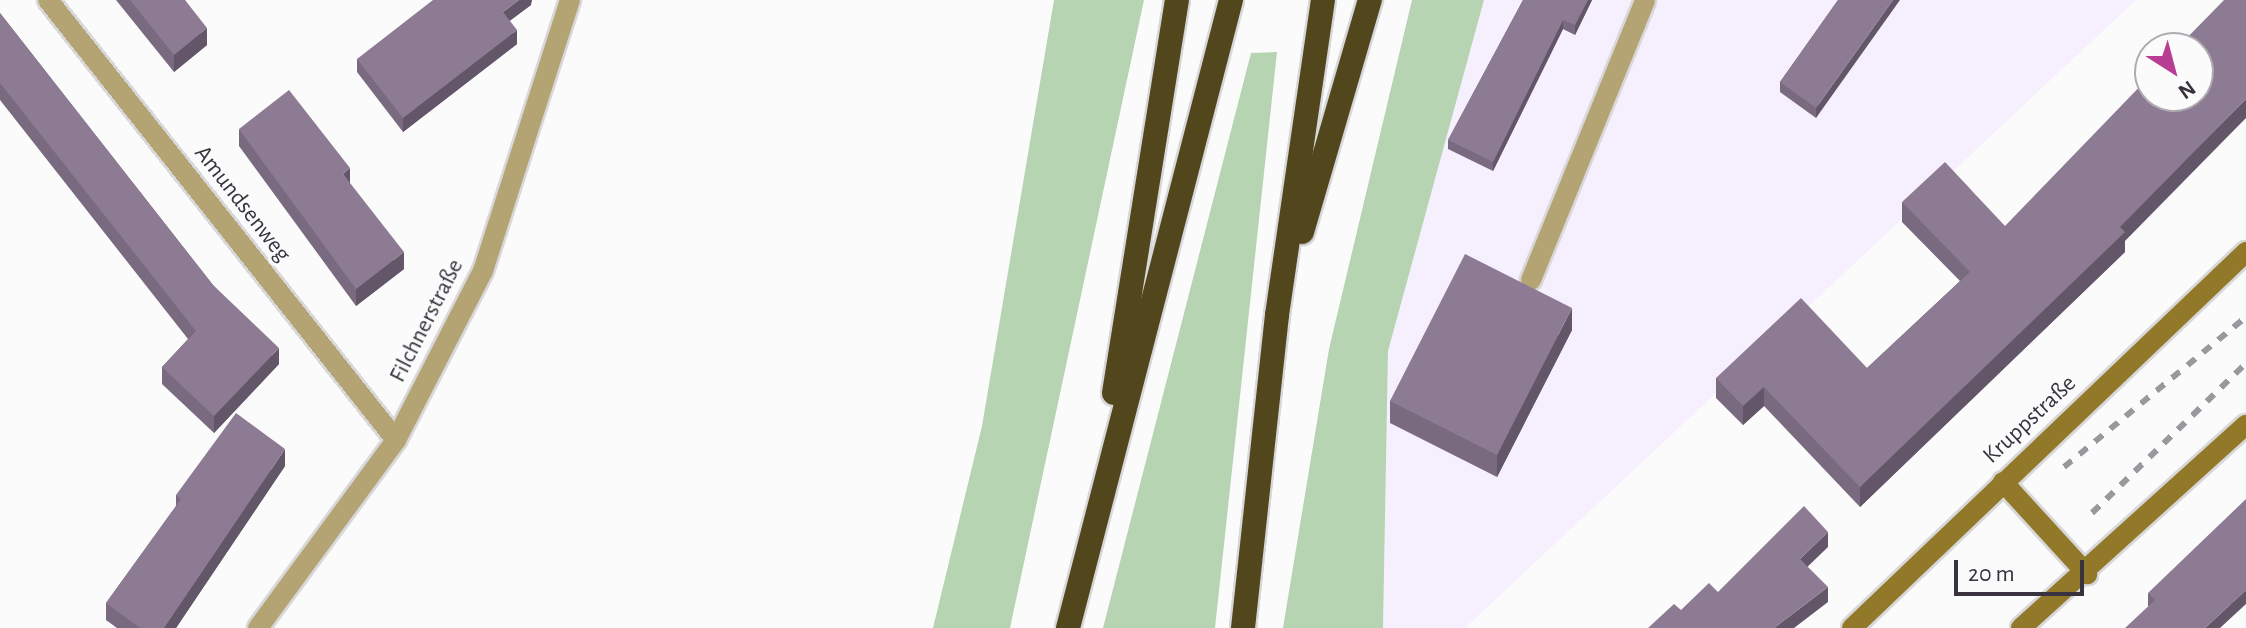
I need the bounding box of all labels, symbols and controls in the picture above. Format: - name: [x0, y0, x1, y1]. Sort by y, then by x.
- north arrow: [2134, 32, 2214, 112]
- text: N: [2174, 76, 2200, 103]
- street label: Amundsenweg: [188, 140, 296, 268]
- street label: Filchnerstraße: [384, 255, 470, 387]
- street label: Kruppstraße: [1977, 370, 2083, 470]
- scale bar: [1958, 544, 2088, 594]
- text: 20 m: [1968, 562, 2015, 586]

